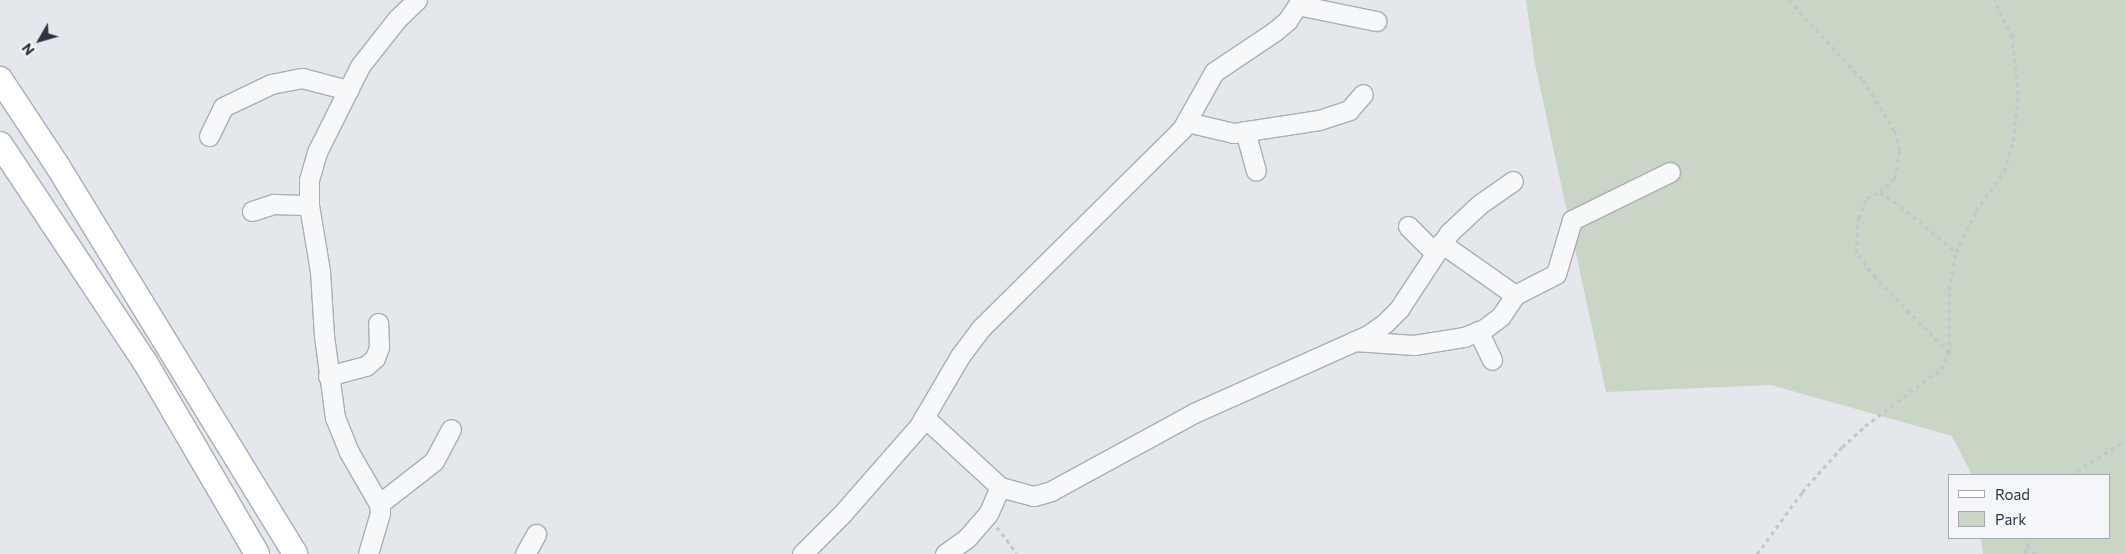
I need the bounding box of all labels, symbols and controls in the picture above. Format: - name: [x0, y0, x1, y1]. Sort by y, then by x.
- north arrow: [15, 15, 65, 65]
- text: N: [18, 40, 38, 59]
- legend: [1948, 474, 2110, 539]
- text: Road: [1995, 485, 2030, 503]
- text: Park: [1995, 510, 2026, 528]

